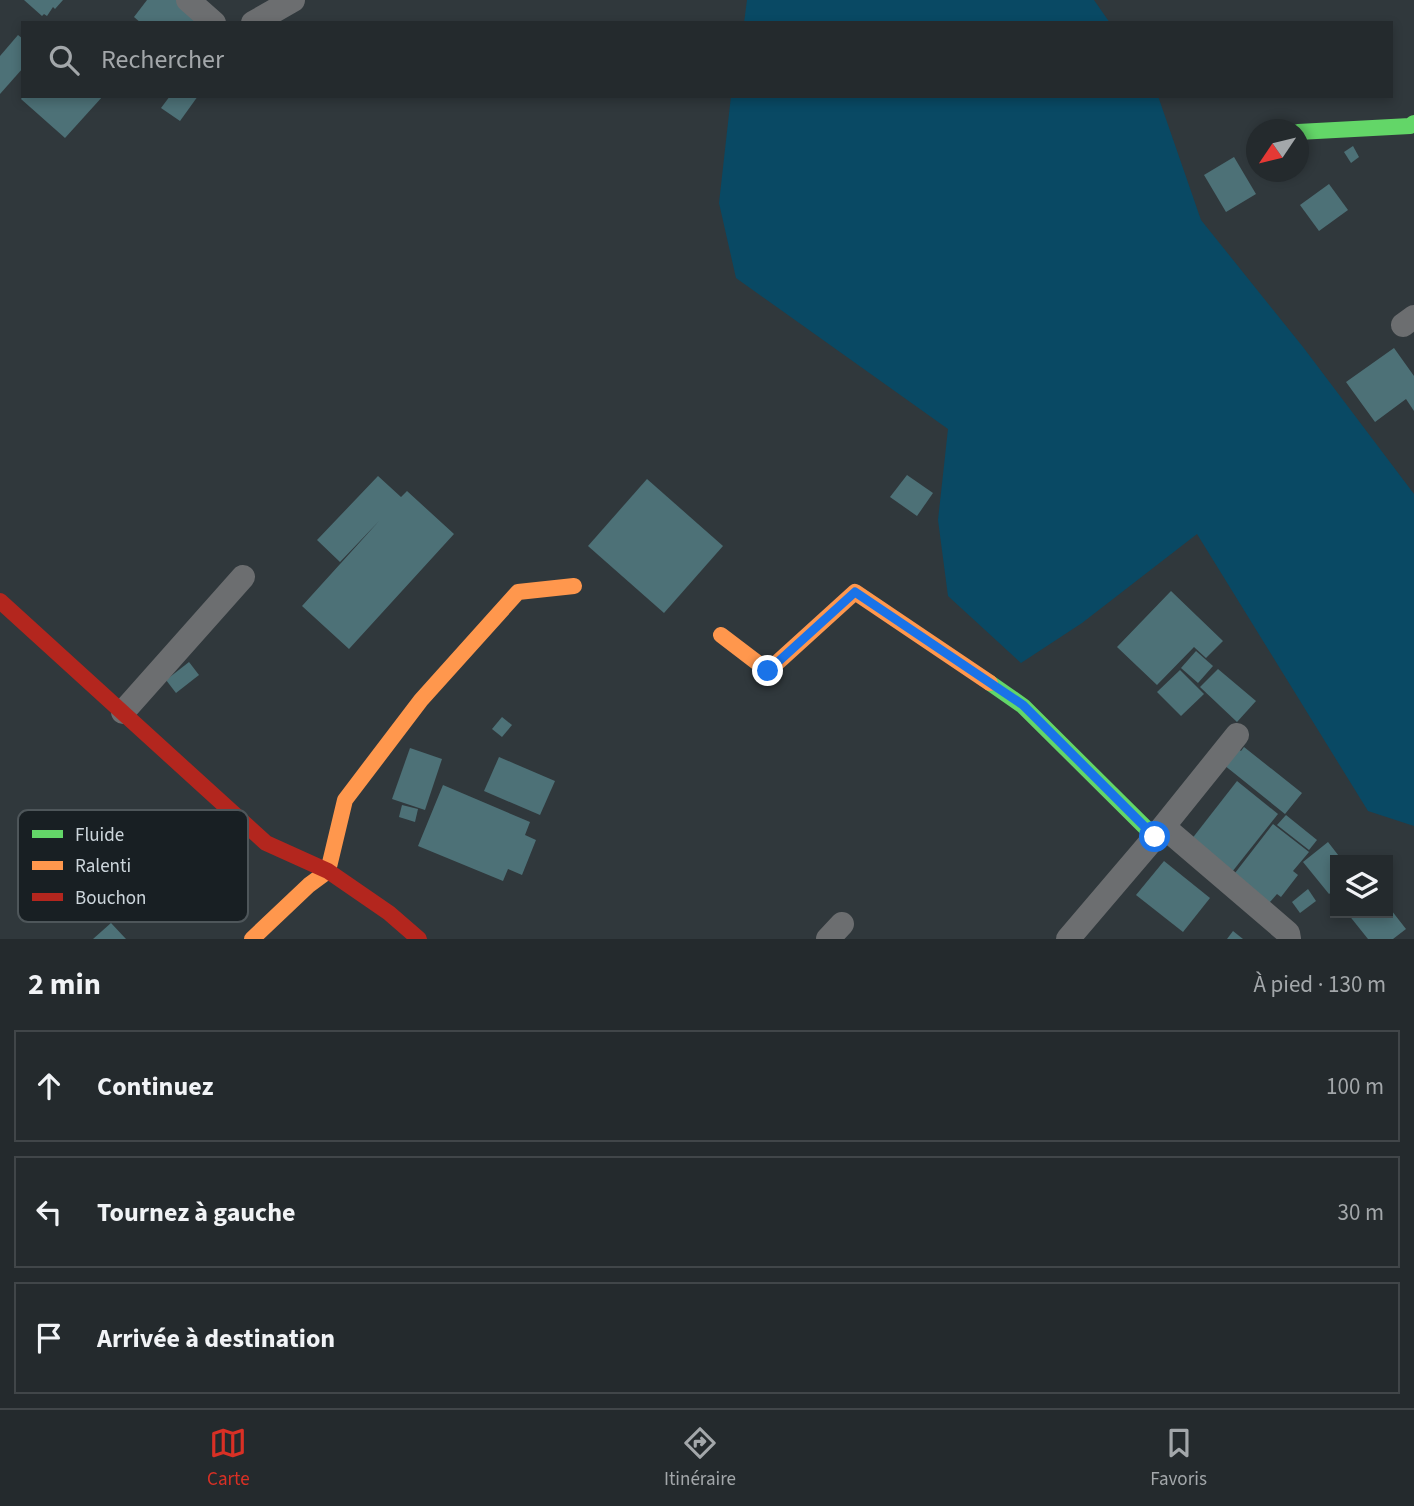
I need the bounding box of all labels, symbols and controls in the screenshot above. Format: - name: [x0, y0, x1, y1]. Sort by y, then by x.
- search box: [21, 21, 1393, 98]
- icon: search: [45, 41, 83, 79]
- text: Rechercher: [101, 41, 224, 78]
- north arrow: [1246, 119, 1309, 182]
- route end: [752, 655, 783, 686]
- legend: [18, 810, 248, 922]
- route start: [1139, 821, 1170, 852]
- text: Fluide: [75, 822, 124, 849]
- text: Ralenti: [75, 853, 131, 880]
- map controls: [1330, 855, 1393, 918]
- button: layers: [1330, 855, 1393, 918]
- text: Bouchon: [75, 885, 147, 912]
- text: 2 min: [28, 963, 101, 1006]
- text: À pied · 130 m: [1253, 968, 1386, 1001]
- icon: ahead: [30, 1067, 68, 1105]
- text: Continuez: [97, 1068, 213, 1105]
- text: 100 m: [1326, 1070, 1384, 1103]
- icon: left: [30, 1193, 68, 1231]
- text: Tournez à gauche: [97, 1194, 296, 1231]
- text: 30 m: [1337, 1196, 1384, 1229]
- icon: arrive: [30, 1319, 68, 1357]
- text: Arrivée à destination: [97, 1320, 335, 1357]
- tab: Carte: [207, 1424, 250, 1493]
- tab: Itinéraire: [664, 1424, 736, 1493]
- tab: Favoris: [1150, 1424, 1207, 1493]

